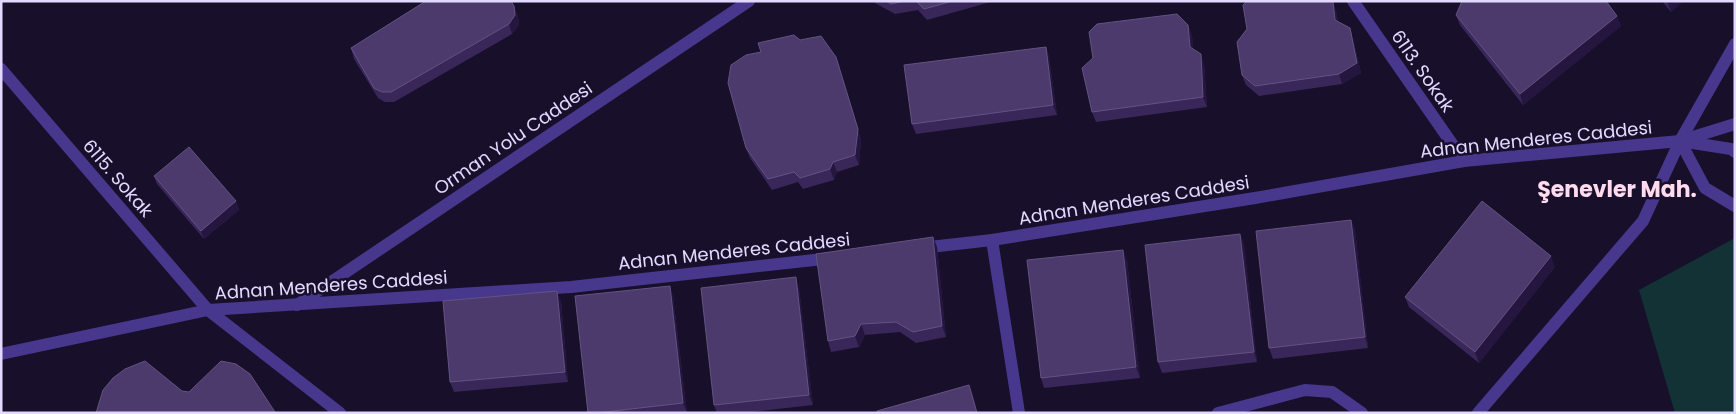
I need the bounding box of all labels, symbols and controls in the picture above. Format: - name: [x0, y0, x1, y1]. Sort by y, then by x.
- street label: 6113. Sokak: [1386, 25, 1461, 118]
- street label: Orman Yolu Caddesi: [429, 76, 597, 200]
- street label: Adnan Menderes Caddesi: [1419, 114, 1653, 164]
- street label: 6115. Sokak: [77, 134, 159, 223]
- street label: Adnan Menderes Caddesi: [1017, 169, 1251, 231]
- district label: Şenevler Mah.: [1537, 174, 1697, 205]
- street label: Adnan Menderes Caddesi: [617, 226, 851, 276]
- street label: Adnan Menderes Caddesi: [214, 264, 448, 306]

